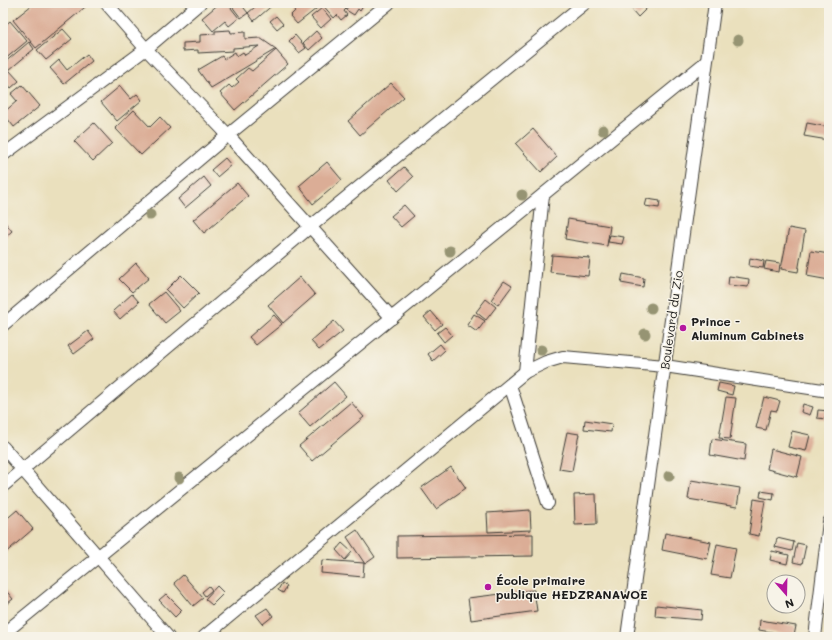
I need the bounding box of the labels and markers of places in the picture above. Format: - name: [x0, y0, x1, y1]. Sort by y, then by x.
- place label: Prince - Aluminum Cabinets: [691, 313, 804, 343]
- marker: Prince - Aluminum Cabinets: [678, 323, 688, 333]
- place label: École primaire publique HEDZRANAWOE: [496, 572, 648, 602]
- marker: École primaire publique HEDZRANAWOE: [483, 582, 493, 592]

